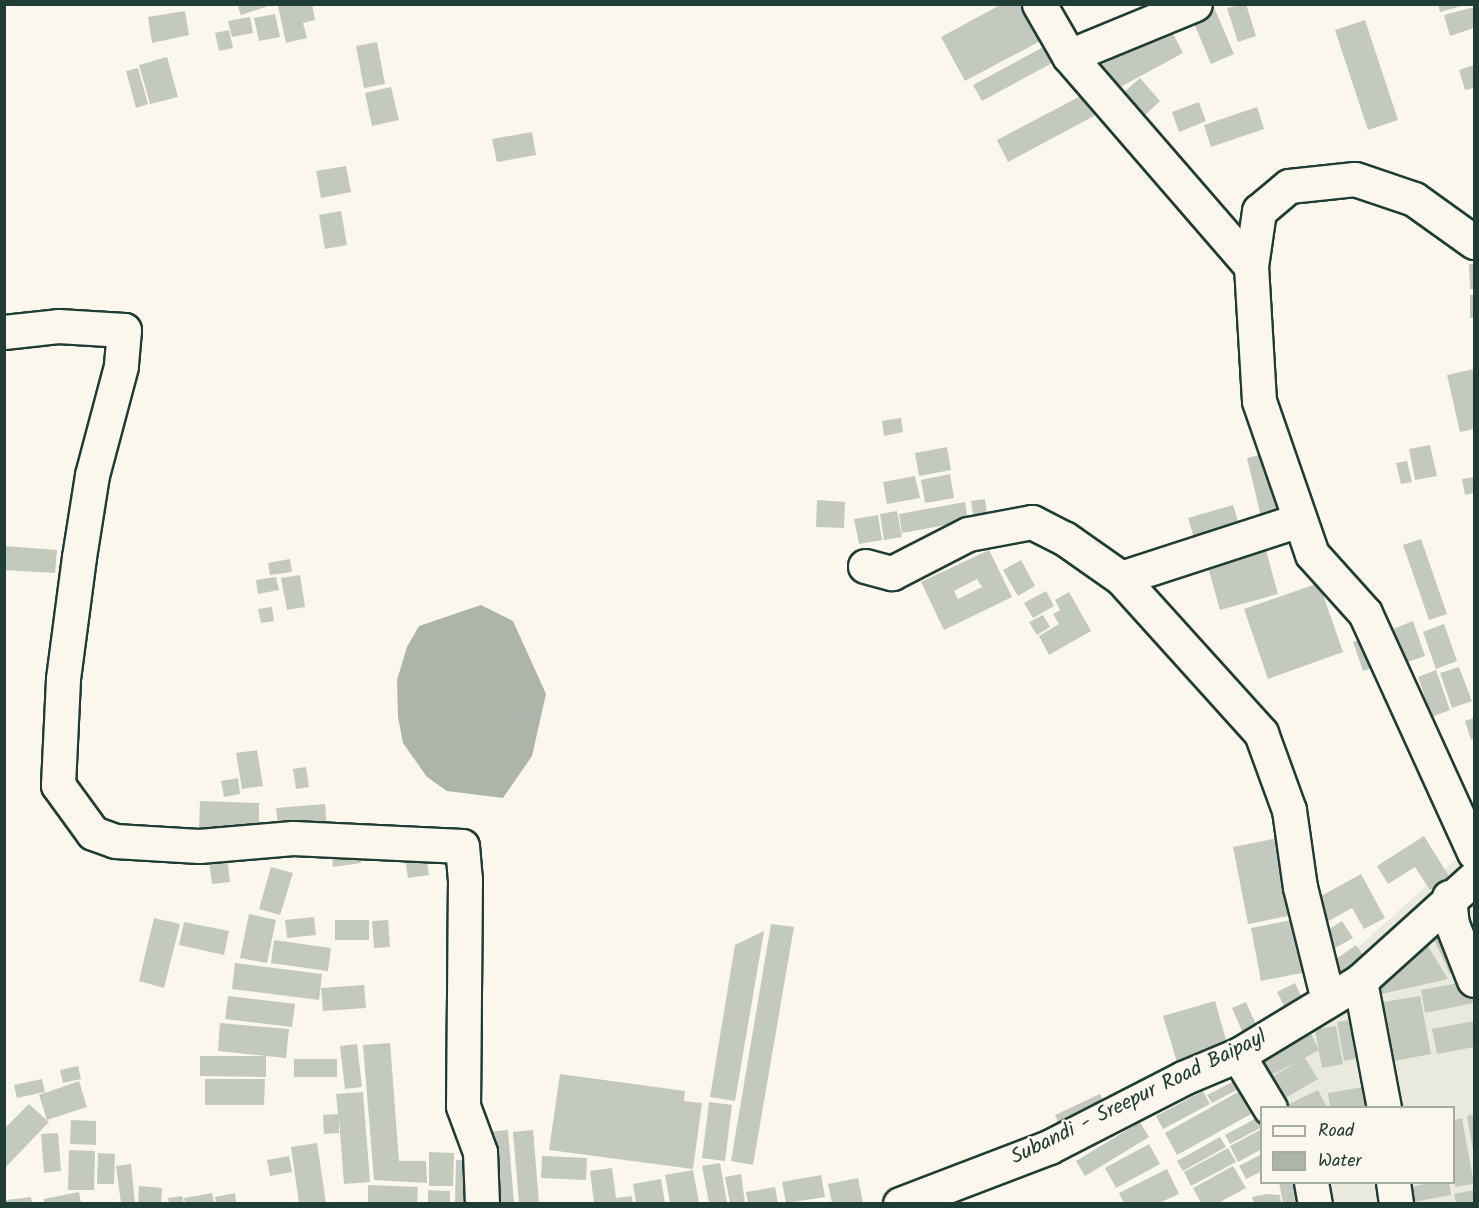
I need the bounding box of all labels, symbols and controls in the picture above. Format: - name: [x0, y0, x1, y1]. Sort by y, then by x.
- street label: Subandi - Sreepur Road Baipayl: [1007, 1025, 1271, 1171]
- legend: [1260, 1106, 1455, 1184]
- text: Road: [1318, 1117, 1354, 1146]
- text: Water: [1318, 1147, 1362, 1176]

